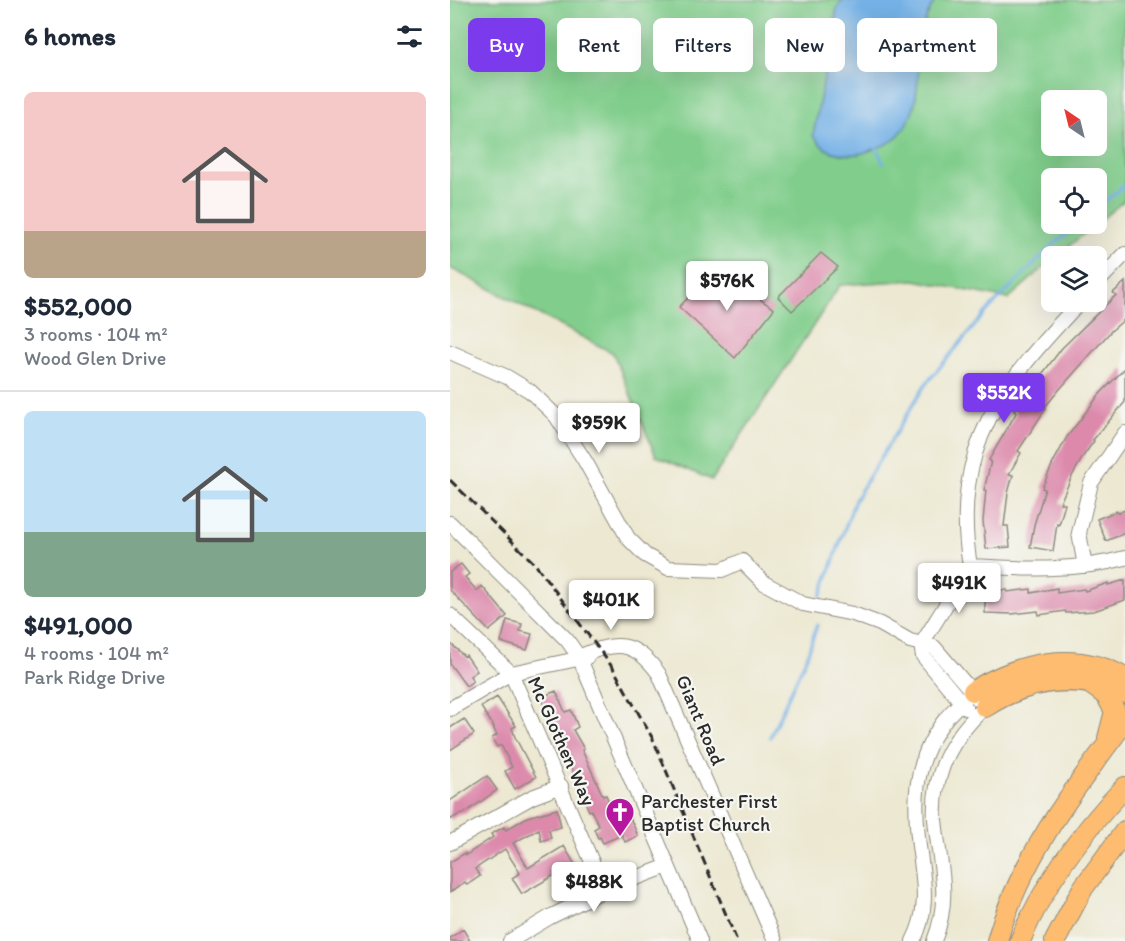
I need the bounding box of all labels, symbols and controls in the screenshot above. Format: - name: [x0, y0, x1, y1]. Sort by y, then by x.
- chip: Buy: [468, 18, 545, 72]
- chip: Rent: [557, 18, 641, 72]
- chip: Filters: [653, 18, 753, 72]
- chip: New: [765, 18, 845, 72]
- chip: Apartment: [857, 18, 997, 72]
- text: 6 homes: [24, 20, 116, 52]
- icon: filters: [393, 20, 426, 53]
- north arrow: [1041, 90, 1107, 156]
- map controls: [1041, 90, 1107, 312]
- icon: home: [171, 131, 279, 239]
- button: locate: [1041, 168, 1107, 234]
- button: layers: [1041, 246, 1107, 312]
- pin: $576K: [685, 261, 769, 312]
- text: $576K: [700, 268, 754, 292]
- text: $552,000: [24, 290, 132, 322]
- text: 3 rooms · 104 m²: [24, 322, 168, 346]
- text: Wood Glen Drive: [24, 346, 166, 370]
- pin: $552K: [962, 373, 1046, 424]
- text: $552K: [977, 380, 1031, 404]
- pin: $959K: [557, 403, 641, 454]
- text: $959K: [572, 410, 626, 434]
- icon: home: [171, 450, 279, 558]
- pin: $491K: [917, 563, 1001, 614]
- text: $491K: [932, 570, 986, 594]
- pin: $401K: [569, 580, 653, 631]
- text: $401K: [583, 587, 639, 611]
- text: $491,000: [24, 609, 133, 641]
- text: 4 rooms · 104 m²: [24, 641, 169, 665]
- text: Park Ridge Drive: [24, 665, 165, 689]
- street label: Giant Road: [671, 671, 731, 769]
- street label: Mc Glothen Way: [523, 673, 601, 810]
- place label: Parchester First Baptist Church: [641, 789, 778, 836]
- church icon: Parchester First Baptist Church: [604, 796, 636, 838]
- pin: $488K: [552, 862, 636, 913]
- text: $488K: [566, 869, 622, 893]

